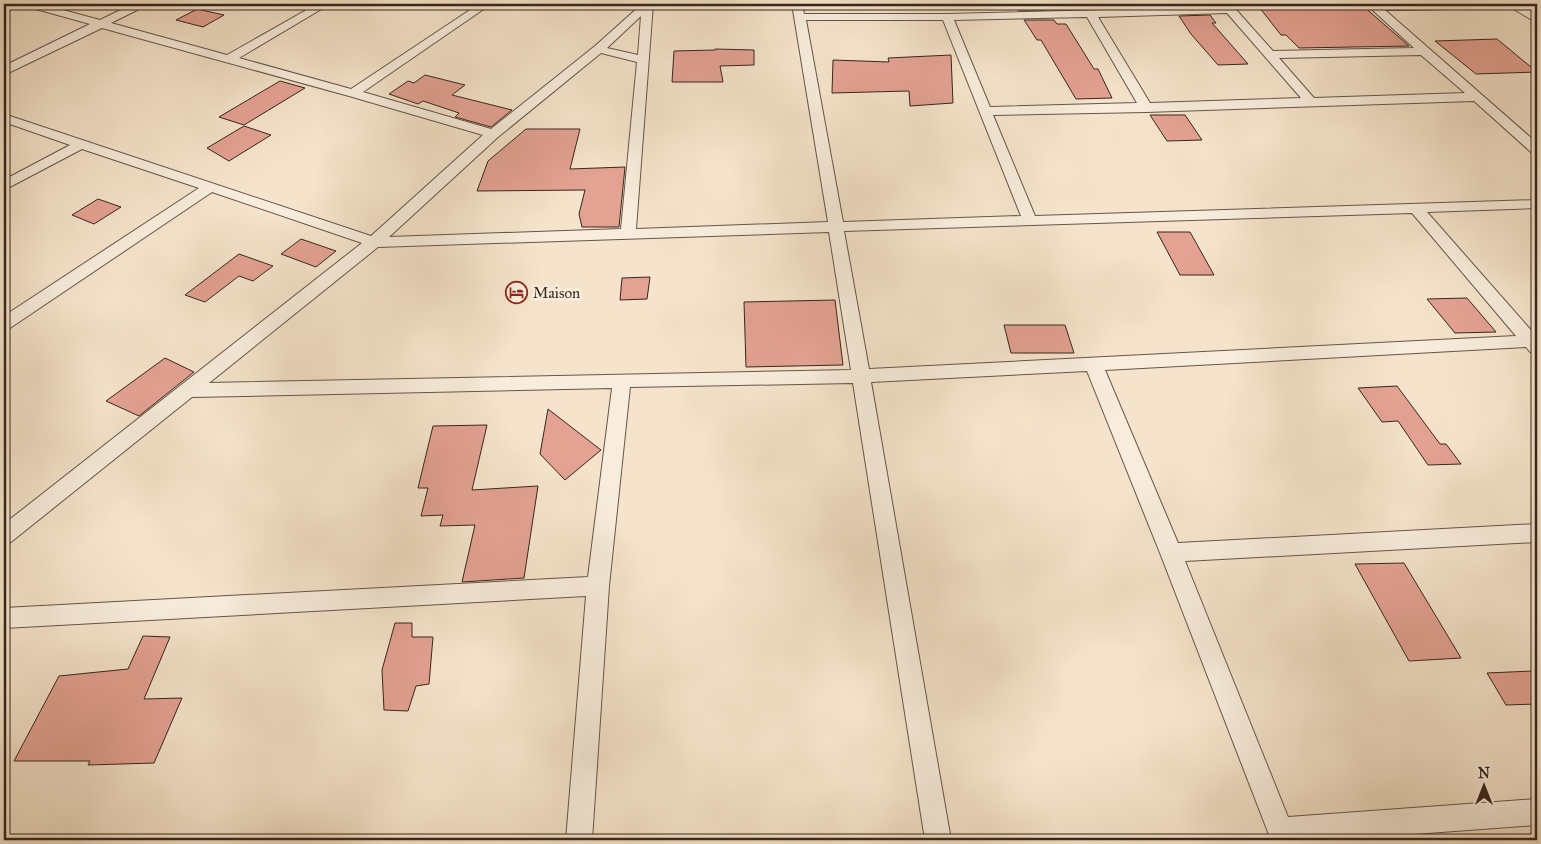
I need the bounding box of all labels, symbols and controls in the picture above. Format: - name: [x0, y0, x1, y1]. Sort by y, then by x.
- hotel icon: Maison: [505, 281, 529, 305]
- place label: Maison: [533, 284, 580, 302]
- north arrow: [1458, 762, 1508, 812]
- text: N: [1478, 765, 1490, 782]

